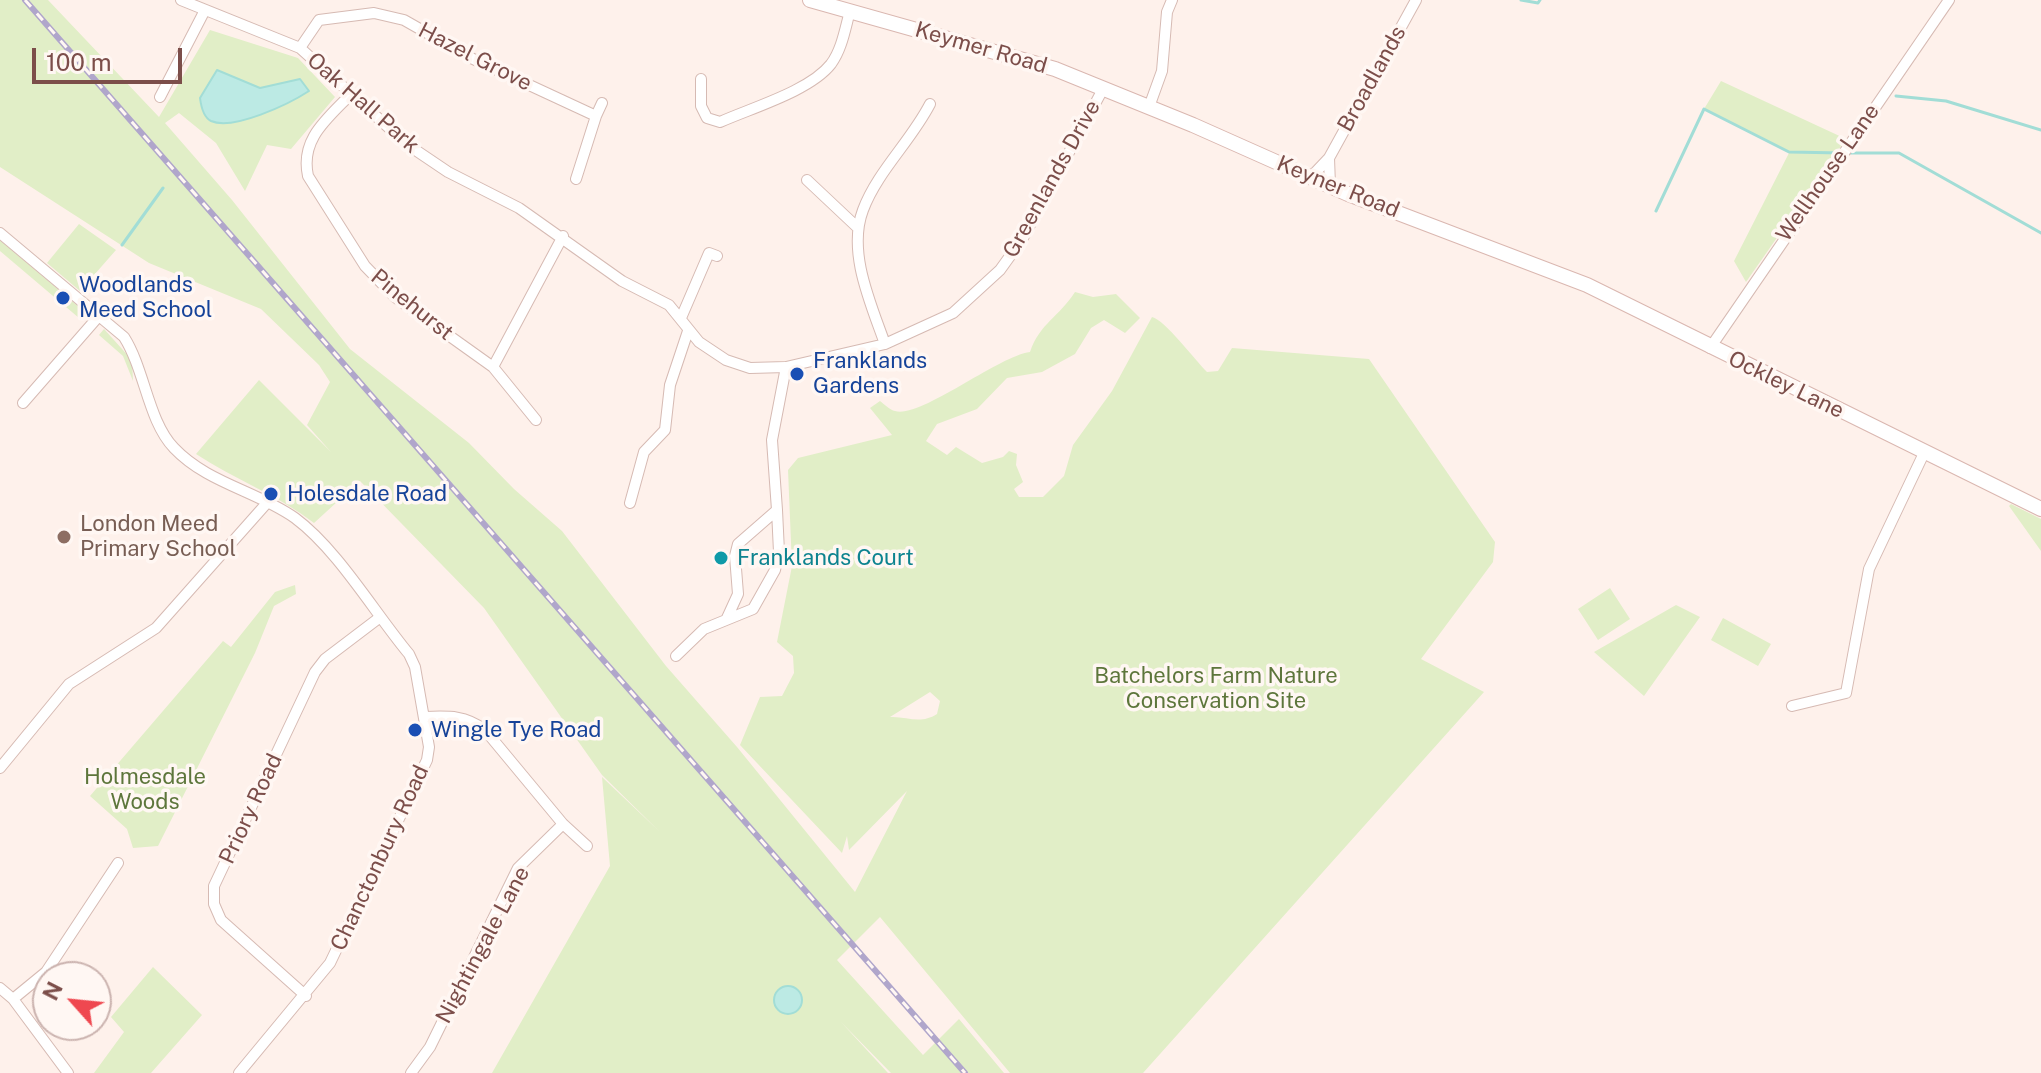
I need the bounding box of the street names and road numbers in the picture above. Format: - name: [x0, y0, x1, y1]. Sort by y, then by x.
- street label: Hazel Grove: [414, 17, 536, 97]
- street label: Keymer Road: [912, 17, 1050, 79]
- street label: Broadlands: [1332, 22, 1412, 136]
- street label: Oak Hall Park: [302, 47, 424, 159]
- street label: Greenlands Drive: [998, 96, 1106, 262]
- street label: Wellhouse Lane: [1771, 99, 1885, 247]
- street label: Keyner Road: [1273, 150, 1403, 224]
- street label: Pinehurst: [365, 264, 459, 346]
- street label: Ockley Lane: [1724, 346, 1848, 424]
- street label: Priory Road: [214, 750, 288, 868]
- street label: Chanctonbury Road: [325, 761, 435, 955]
- street label: Nightingale Lane: [431, 862, 535, 1028]

